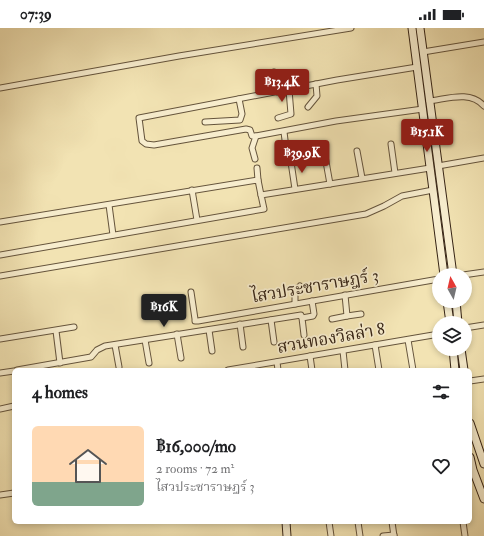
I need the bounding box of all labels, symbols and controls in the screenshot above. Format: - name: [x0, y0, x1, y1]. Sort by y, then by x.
- text: 07:39: [20, 5, 52, 24]
- pin: ฿13.4K: [249, 69, 315, 103]
- text: ฿13.4K: [264, 74, 300, 90]
- pin: ฿15.1K: [394, 119, 460, 153]
- text: ฿15.1K: [410, 124, 444, 140]
- pin: ฿39.9K: [269, 140, 335, 174]
- text: ฿39.9K: [283, 145, 321, 161]
- street label: ไสวประชาราษฎร์ 3: [248, 263, 380, 308]
- north arrow: [432, 268, 472, 308]
- map controls: [432, 268, 472, 356]
- pin: ฿16K: [140, 294, 188, 328]
- text: ฿16K: [150, 299, 178, 315]
- button: layers: [432, 316, 472, 356]
- street label: สวนทองวิลล่า 8: [276, 318, 387, 358]
- icon: filters: [430, 381, 452, 403]
- text: 4 homes: [32, 382, 88, 403]
- text: ฿16,000/mo: [156, 436, 236, 457]
- icon: home: [64, 442, 112, 490]
- icon: heart: [430, 455, 452, 477]
- text: 2 rooms · 72 m²: [156, 461, 234, 477]
- text: ไสวประชาราษฎร์ 3: [156, 479, 254, 495]

